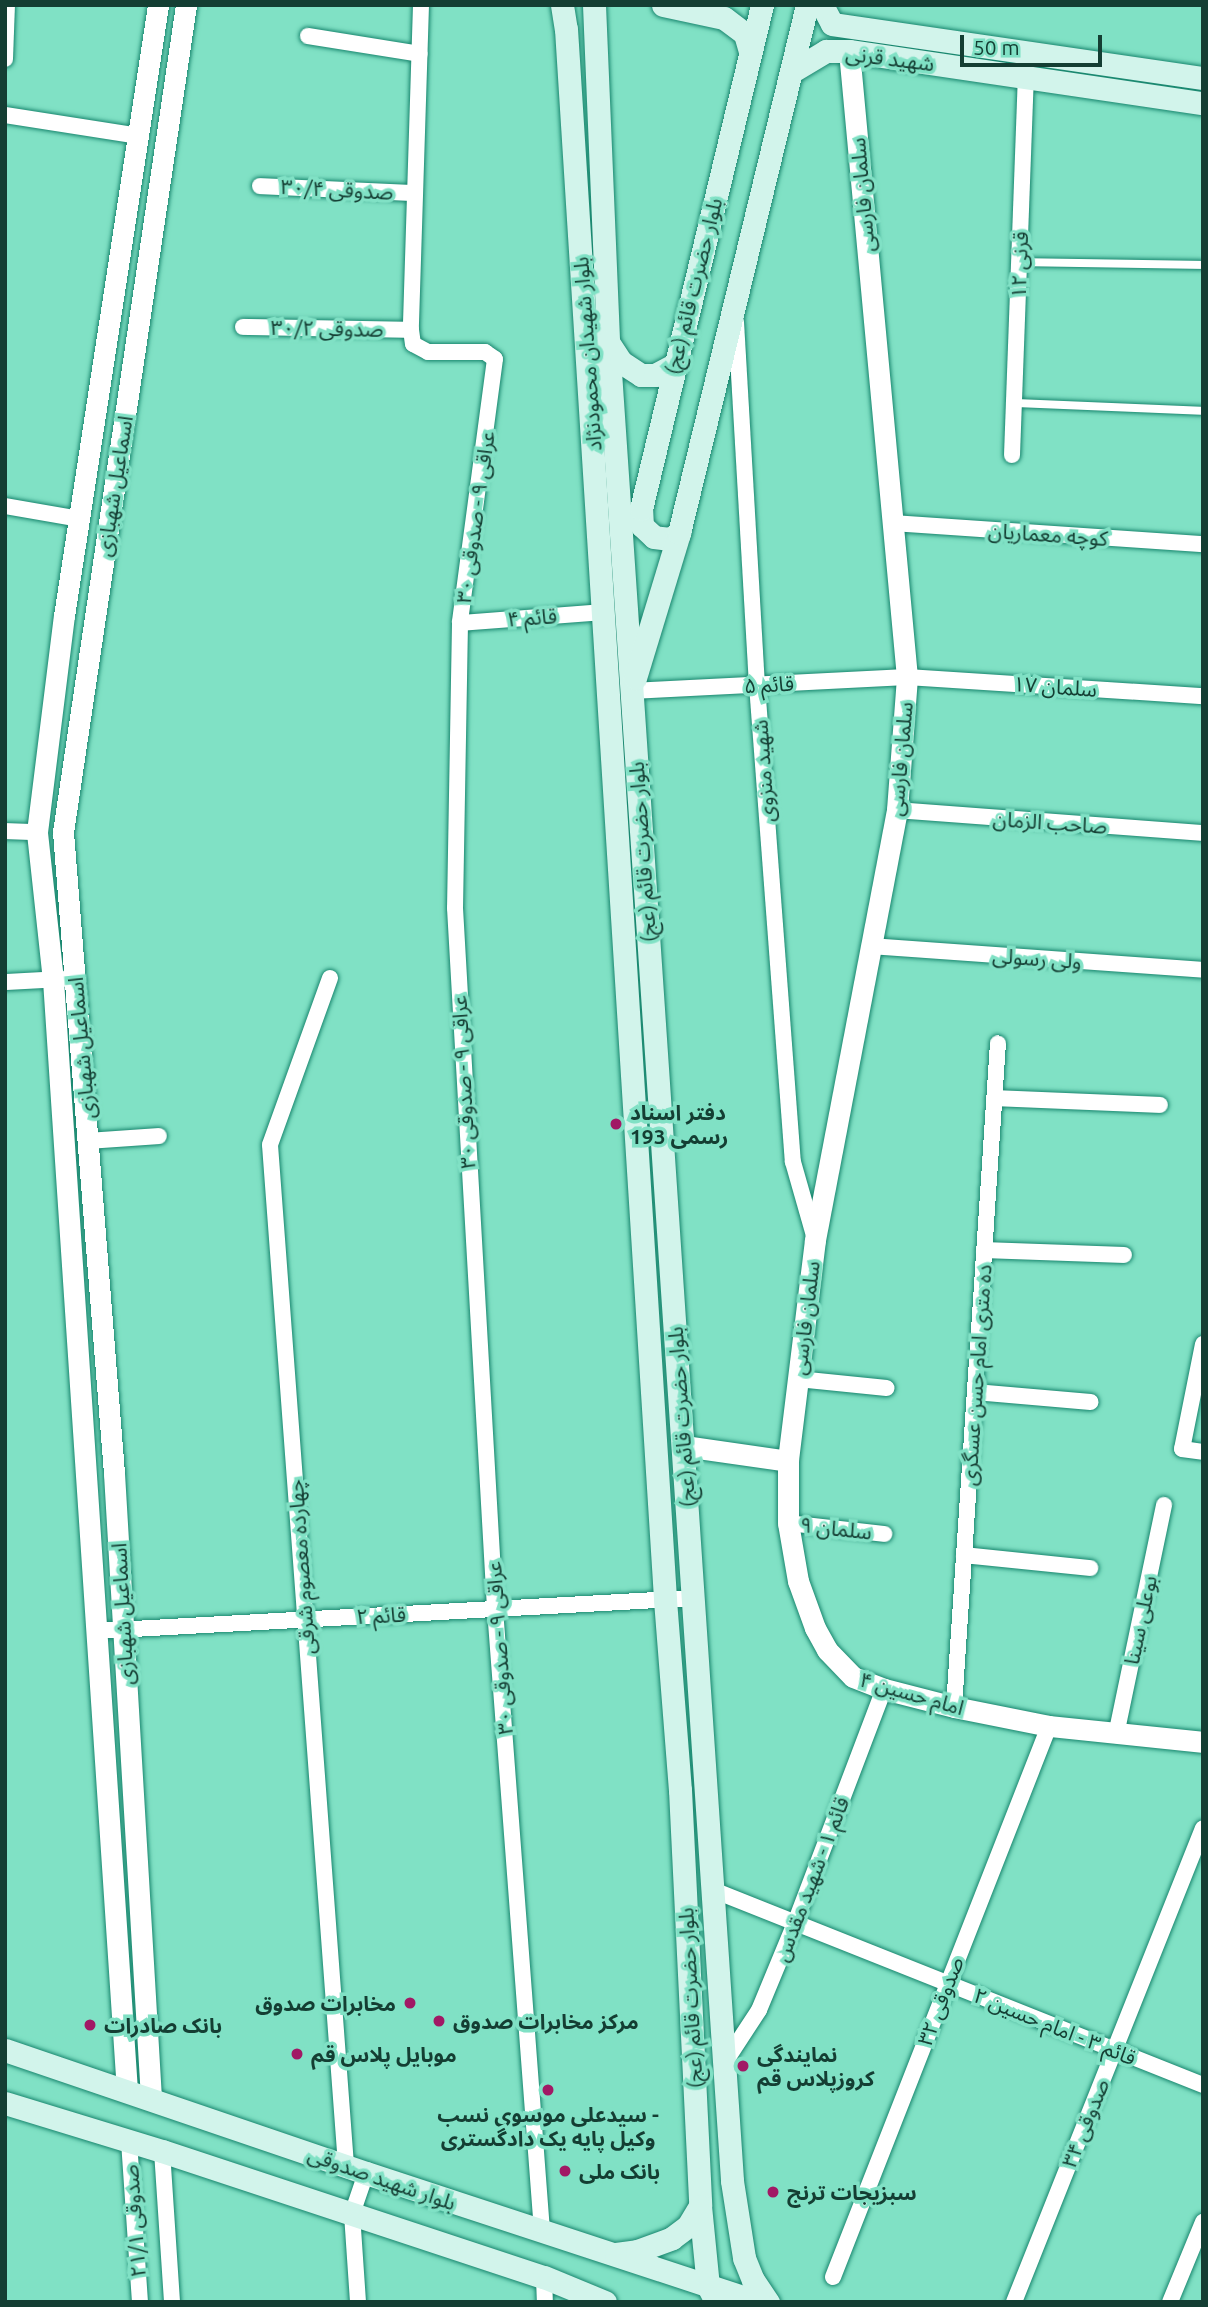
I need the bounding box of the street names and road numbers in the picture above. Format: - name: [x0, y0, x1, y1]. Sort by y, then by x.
- street label: شهید قرنی: [844, 40, 936, 76]
- street label: سلمان فارسی: [844, 137, 880, 253]
- street label: صدوقی ۳۰/۴: [280, 173, 394, 205]
- street label: بلوار حضرت قائم (عج): [659, 195, 727, 377]
- street label: قرنی ۱۲: [1005, 231, 1033, 299]
- street label: بلوار شهیدان محمودنژاد: [568, 256, 606, 452]
- street label: صدوقی ۳۰/۲: [270, 314, 384, 342]
- street label: اسماعیل شهبازی: [90, 414, 138, 558]
- street label: عراقی ۹ - صدوقی ۳۰: [450, 429, 500, 605]
- street label: کوچه معماریان: [987, 517, 1109, 551]
- street label: قائم ۴: [506, 603, 558, 631]
- street label: قائم ۵: [743, 670, 795, 698]
- street label: سلمان ۱۷: [1012, 670, 1098, 702]
- street label: سلمان فارسی: [882, 701, 918, 817]
- street label: شهید منزوی: [747, 719, 779, 823]
- street label: بلوار حضرت قائم (عج): [623, 761, 661, 943]
- street label: صاحب الزمان: [992, 805, 1108, 839]
- street label: ولی رسولی: [991, 942, 1083, 974]
- street label: اسماعیل شهبازی: [62, 976, 100, 1120]
- street label: عراقی ۹ - صدوقی ۳۰: [446, 995, 480, 1169]
- street label: سلمان فارسی: [786, 1260, 824, 1376]
- street label: ده متری امام حسن عسگری: [956, 1263, 996, 1487]
- street label: بلوار حضرت قائم (عج): [662, 1326, 700, 1508]
- street label: چهارده معصوم شرقی: [282, 1479, 320, 1655]
- street label: سلمان ۹: [799, 1512, 873, 1544]
- street label: اسماعیل شهبازی: [106, 1542, 138, 1686]
- street label: عراقی ۹ - صدوقی ۳۰: [480, 1560, 518, 1736]
- street label: بوعلی سینا: [1118, 1573, 1162, 1667]
- street label: قائم ۲: [355, 1601, 407, 1629]
- street label: امام حسین ۴: [857, 1666, 967, 1720]
- street label: قائم ۱ - شهید مقدس: [768, 1793, 854, 1965]
- street label: بلوار حضرت قائم (عج): [673, 1907, 707, 2089]
- street label: صدوقی ۳۲: [912, 1953, 968, 2049]
- street label: قائم ۳ - امام حسین ۲: [970, 1982, 1140, 2070]
- street label: صدوقی ۳۴: [1056, 2075, 1114, 2171]
- street label: بلوار شهید صدوقی: [305, 2141, 459, 2215]
- street label: صدوقی ۲۱/۱: [117, 2164, 151, 2278]

